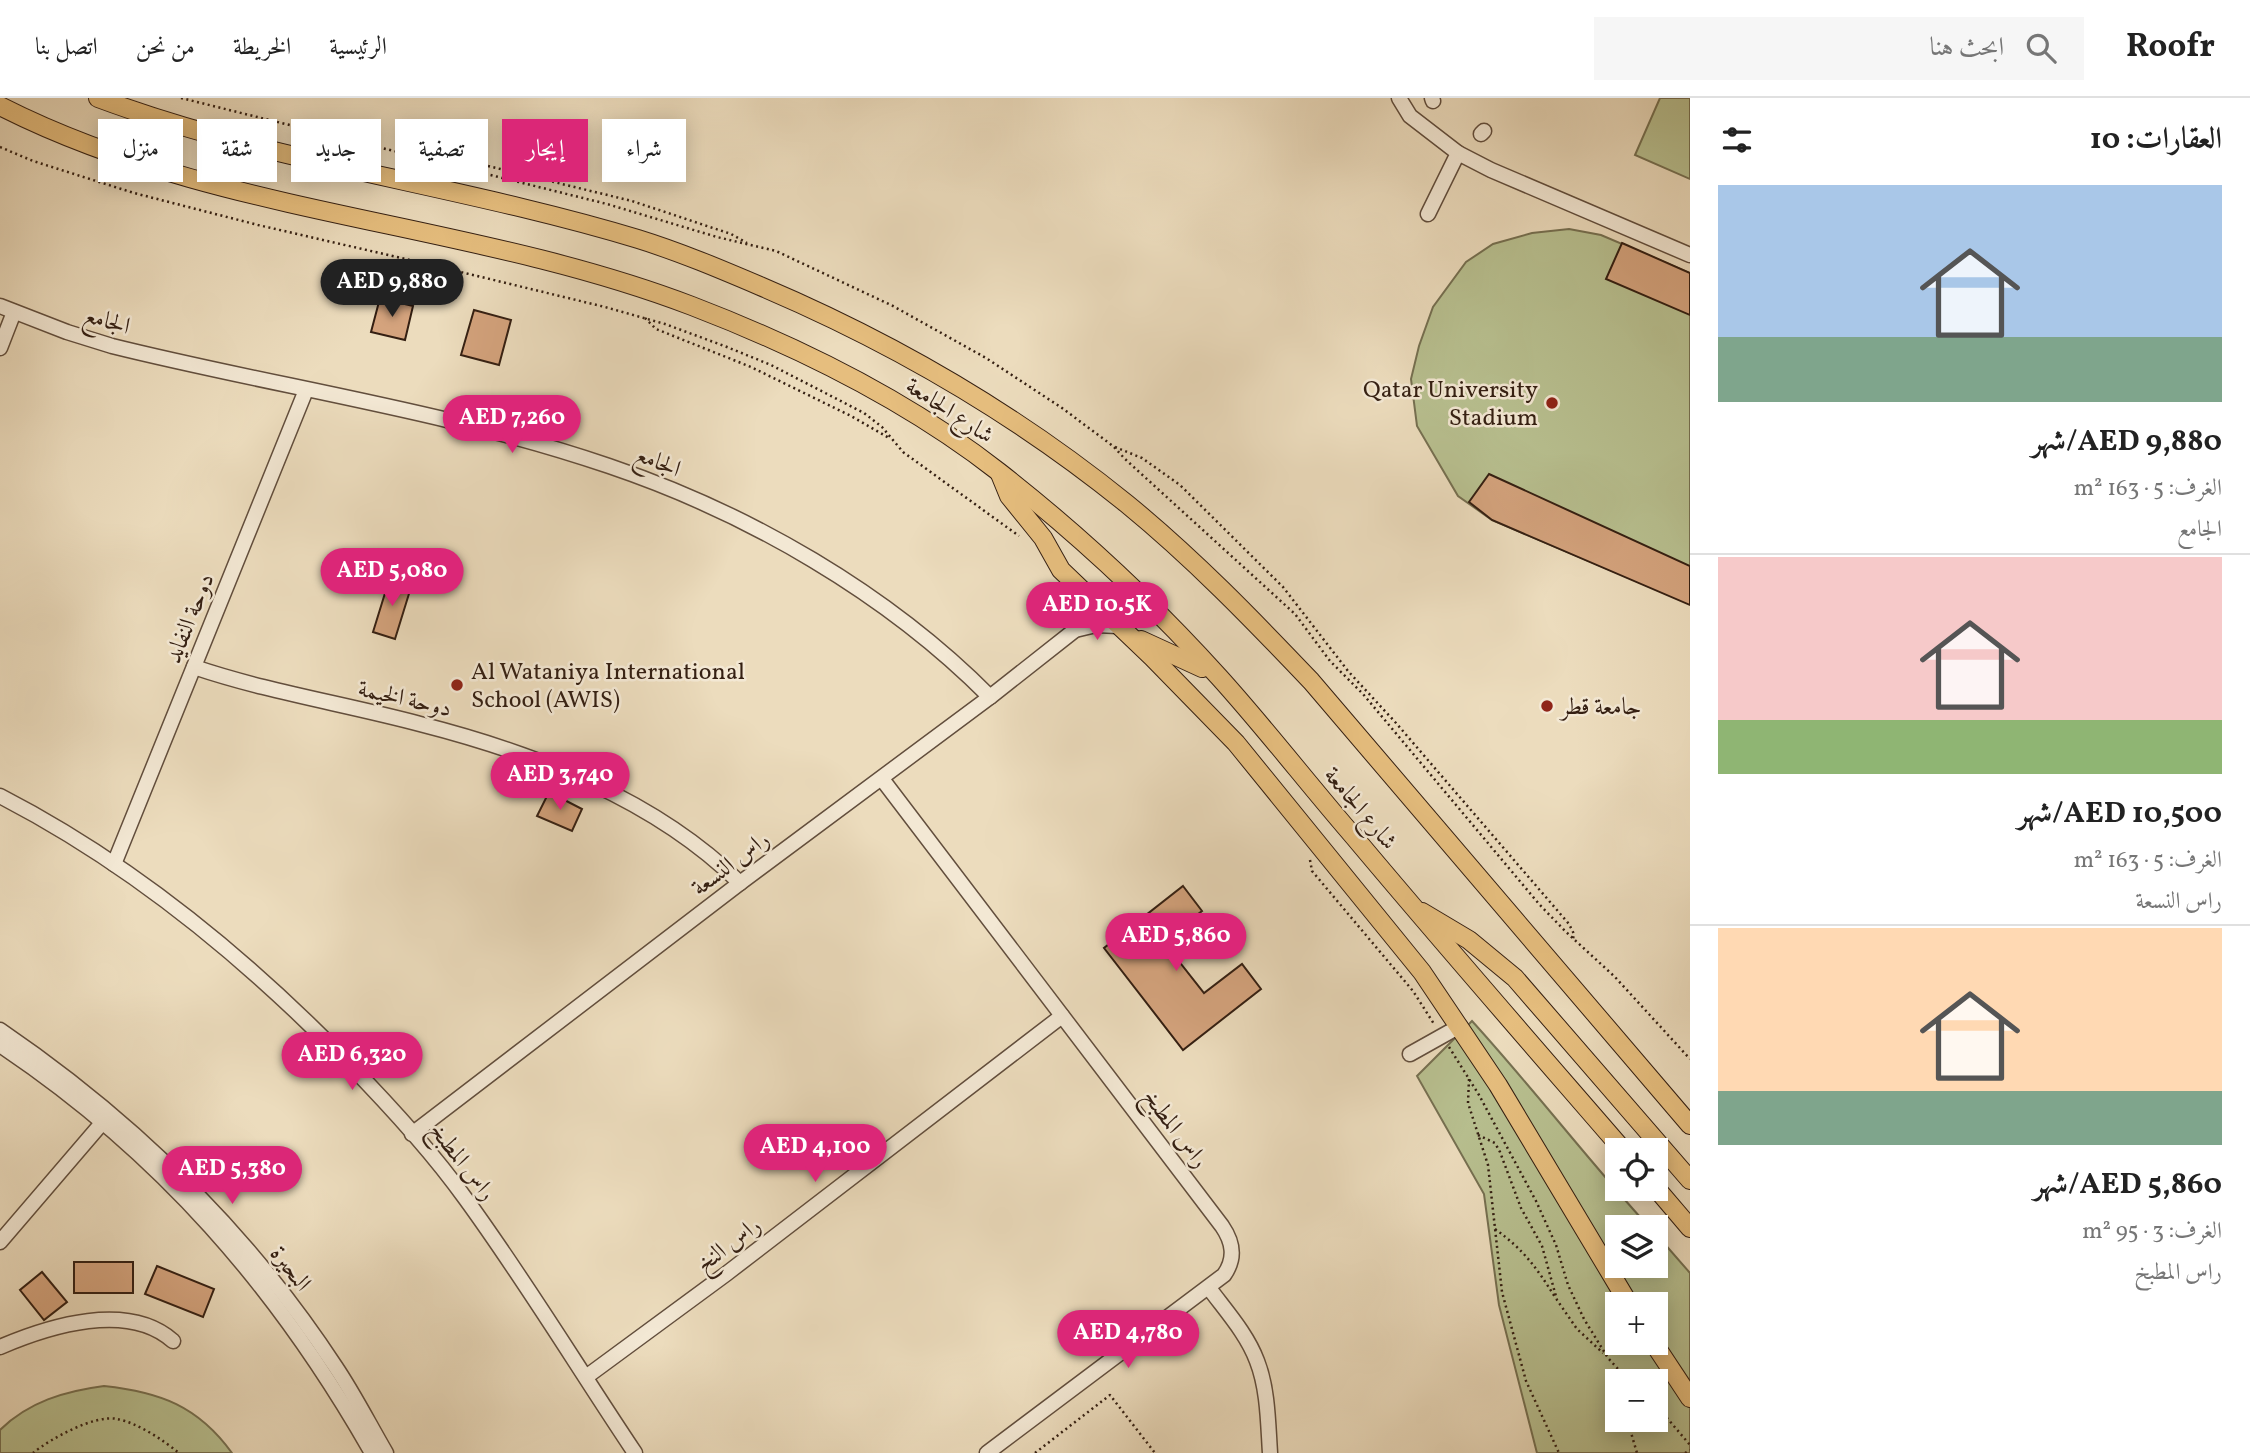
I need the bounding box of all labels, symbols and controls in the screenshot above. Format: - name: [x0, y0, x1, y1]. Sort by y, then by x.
- search box: [1594, 17, 2084, 80]
- text: Roofr: [2126, 25, 2215, 71]
- icon: search: [2022, 29, 2060, 67]
- text: ابحث هنا: [1930, 30, 2004, 66]
- text: اتصل بنا: [35, 31, 98, 65]
- text: من نحن: [136, 31, 195, 65]
- text: الخريطة: [233, 31, 291, 65]
- text: الرئيسية: [329, 31, 387, 65]
- chip: منزل: [98, 119, 183, 182]
- chip: شقة: [197, 119, 277, 182]
- chip: جديد: [291, 119, 381, 182]
- chip: تصفية: [395, 119, 488, 182]
- chip: إيجار: [502, 119, 588, 182]
- chip: شراء: [602, 119, 686, 182]
- text: العقارات: 10: [2090, 119, 2222, 161]
- icon: filters: [1718, 121, 1756, 159]
- icon: home: [1907, 230, 2033, 356]
- pin: AED 9,880: [312, 260, 472, 319]
- text: AED 9,880: [337, 266, 447, 298]
- street label: الجامع: [78, 299, 134, 348]
- street label: شارع الجامعة: [897, 370, 1000, 454]
- place label: Qatar University Stadium: [1363, 374, 1538, 436]
- marker: Qatar University Stadium: [1544, 395, 1560, 411]
- pin: AED 7,260: [432, 396, 592, 455]
- text: AED 7,260: [459, 402, 565, 434]
- text: AED 9,880/شهر: [2032, 421, 2222, 463]
- street label: الجامع: [628, 438, 685, 490]
- text: الغرف: 5 · 163 m²: [2074, 473, 2222, 505]
- text: الجامع: [2177, 514, 2222, 546]
- pin: AED 5,080: [312, 548, 472, 608]
- text: AED 5,080: [337, 555, 447, 587]
- street label: دوحة النفايد: [157, 569, 224, 669]
- pin: AED 10.5K: [1017, 582, 1177, 642]
- text: AED 10.5K: [1042, 589, 1152, 621]
- icon: home: [1907, 602, 2033, 728]
- place label: Al Wataniya International School (AWIS): [471, 656, 745, 718]
- street label: دوحة الخيمة: [354, 673, 455, 727]
- marker: Al Wataniya International School (AWIS): [449, 677, 465, 693]
- place label: جامعة قطر: [1558, 691, 1642, 725]
- marker: جامعة قطر: [1539, 698, 1555, 714]
- pin: AED 3,740: [480, 752, 640, 812]
- text: AED 3,740: [507, 759, 613, 791]
- street label: شارع الجامعة: [1314, 760, 1404, 859]
- text: AED 10,500/شهر: [2018, 793, 2222, 835]
- street label: راس النسعة: [685, 824, 777, 905]
- text: الغرف: 5 · 163 m²: [2074, 845, 2222, 877]
- text: راس النسعة: [2136, 886, 2222, 918]
- pin: AED 5,860: [1096, 914, 1256, 973]
- text: AED 5,860: [1121, 920, 1231, 952]
- icon: home: [1907, 973, 2033, 1099]
- pin: AED 6,320: [272, 1032, 432, 1092]
- text: AED 6,320: [298, 1039, 406, 1071]
- street label: راس المطبخ: [1132, 1082, 1216, 1177]
- street label: راس المطبخ: [418, 1116, 503, 1210]
- pin: AED 4,100: [735, 1124, 895, 1184]
- text: AED 4,100: [760, 1131, 870, 1163]
- map controls: [1605, 1138, 1668, 1432]
- button: locate: [1605, 1138, 1668, 1201]
- pin: AED 5,380: [152, 1146, 312, 1206]
- text: AED 5,380: [178, 1153, 286, 1185]
- text: AED 5,860/شهر: [2034, 1164, 2222, 1206]
- street label: راس النخ: [689, 1210, 770, 1283]
- button: layers: [1605, 1215, 1668, 1278]
- text: الغرف: 3 · 95 m²: [2082, 1216, 2222, 1248]
- street label: البحيرة: [261, 1239, 318, 1299]
- text: راس المطبخ: [2134, 1257, 2222, 1289]
- button: +: [1605, 1292, 1668, 1355]
- pin: AED 4,780: [1048, 1310, 1208, 1370]
- text: AED 4,780: [1073, 1317, 1183, 1349]
- button: −: [1605, 1369, 1668, 1432]

